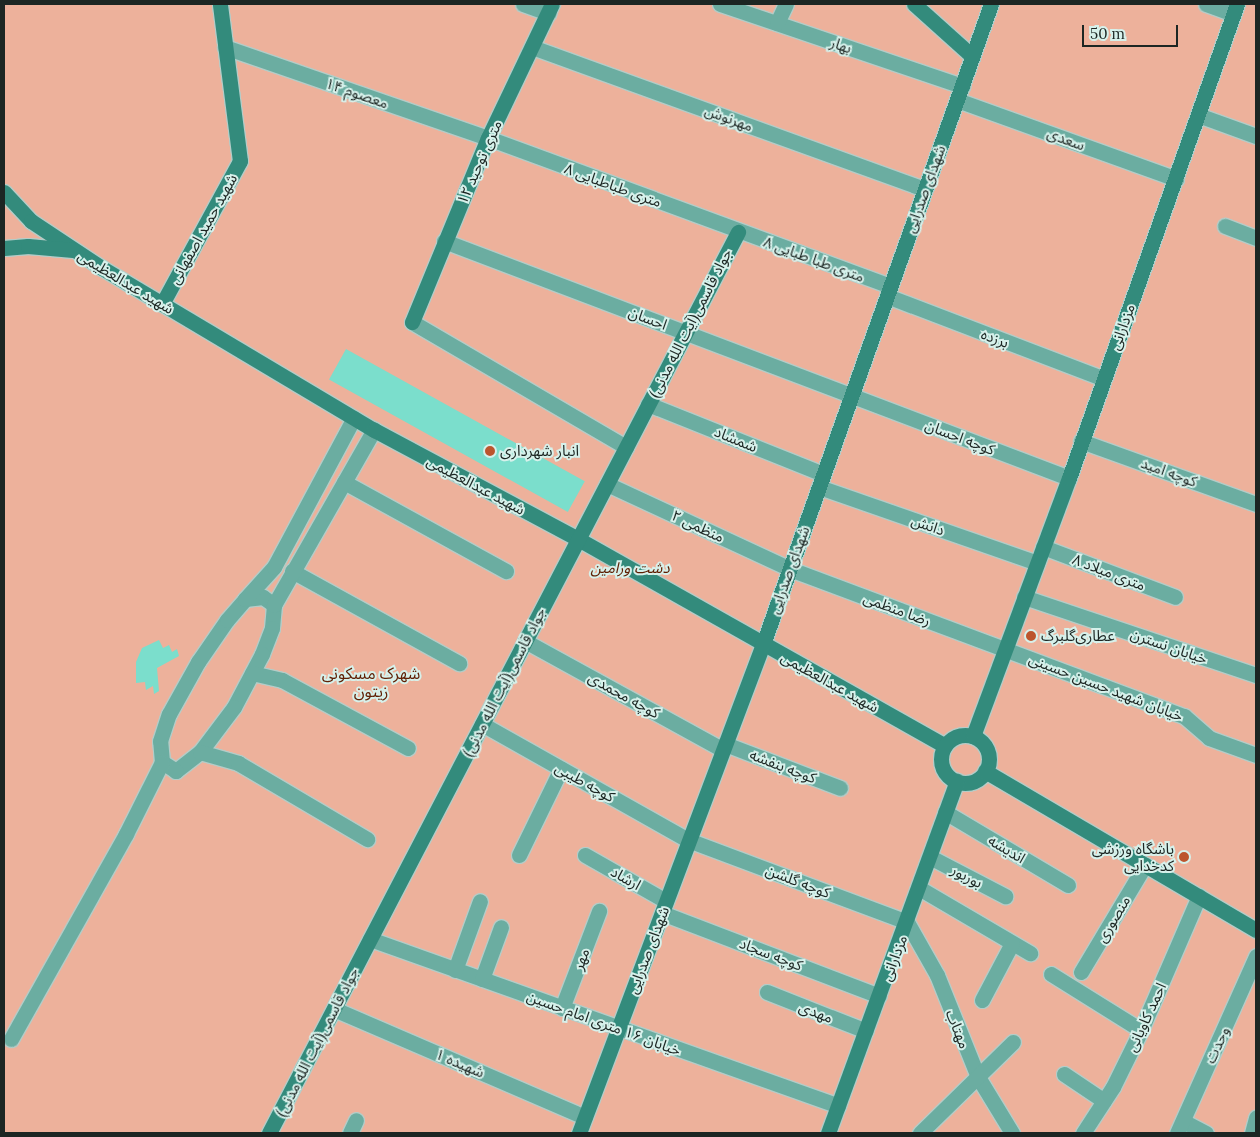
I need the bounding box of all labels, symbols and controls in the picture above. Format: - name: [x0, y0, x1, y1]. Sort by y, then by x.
- scale bar: [1085, 15, 1181, 47]
- text: 50 m: [1090, 24, 1125, 43]
- street label: بهار: [828, 33, 854, 57]
- street label: ۱۴ معصوم: [323, 74, 391, 112]
- street label: مهرنوش: [702, 101, 756, 135]
- street label: ۱۲ متری توحید: [453, 117, 505, 207]
- street label: سعدی: [1045, 124, 1087, 154]
- street label: شهدای صدرایی: [901, 143, 949, 235]
- street label: ۸ متری طباطبایی: [562, 159, 664, 211]
- street label: شهید حمید اصفهانی: [165, 171, 241, 287]
- street label: ۸ متری طبا طبایی: [761, 232, 867, 286]
- street label: شهید عبدالعظیمی: [75, 246, 177, 318]
- street label: جواد قاسمی(آیت الله مدنی): [645, 246, 735, 400]
- street label: مزدارانی: [1105, 301, 1139, 353]
- street label: احسان: [626, 302, 670, 334]
- street label: برزده: [979, 325, 1011, 351]
- street label: کوچه احسان: [923, 415, 997, 459]
- street label: شمشاد: [712, 422, 760, 456]
- place label: انبار شهرداری: [500, 442, 579, 460]
- marker: انبار شهرداری: [484, 445, 496, 457]
- street label: شهید عبدالعظیمی: [424, 452, 528, 518]
- street label: کوچه امید: [1139, 454, 1199, 490]
- street label: منظمی ۲: [669, 506, 727, 546]
- street label: دانش: [909, 511, 947, 539]
- street label: شهدای صدرایی: [765, 524, 813, 616]
- street label: ۸ متری میلاد: [1070, 550, 1148, 594]
- park label: دشت ورامین: [590, 559, 670, 577]
- street label: رضا منظمی: [861, 589, 933, 629]
- street label: جواد قاسمی(آیت الله مدنی): [459, 605, 549, 759]
- street label: خیابان نسترن: [1128, 624, 1210, 668]
- place label: عطاری‌گلبرگ: [1041, 627, 1115, 645]
- marker: عطاری‌گلبرگ: [1025, 630, 1037, 642]
- street label: شهید عبدالعظیمی: [778, 648, 882, 716]
- street label: خیابان شهید حسین حسینی: [1026, 649, 1186, 725]
- district label: شهرک مسکونی زیتون: [322, 663, 420, 701]
- street label: کوچه محمدی: [585, 668, 663, 722]
- street label: کوچه بنفشه: [747, 745, 819, 787]
- street label: کوچه طیبی: [552, 758, 618, 806]
- street label: اندیشه: [985, 831, 1029, 867]
- place label: باشگاه ورزشی کدخدایی: [1092, 839, 1174, 874]
- marker: باشگاه ورزشی کدخدایی: [1178, 851, 1190, 863]
- street label: کوچه گلشن: [763, 860, 833, 902]
- street label: بوربور: [948, 860, 986, 892]
- street label: ارشاد: [608, 862, 644, 894]
- street label: منصوری: [1092, 892, 1134, 946]
- street label: شهدای صدرایی: [623, 904, 673, 996]
- street label: مزدارانی: [877, 932, 911, 984]
- street label: کوچه سجاد: [737, 934, 805, 974]
- street label: مهر: [569, 946, 593, 972]
- street label: جواد قاسمی(آیت الله مدنی): [272, 965, 362, 1119]
- street label: احمد کاویانی: [1122, 980, 1170, 1054]
- street label: خیابان ۱۶ متری امام حسین: [525, 987, 683, 1059]
- street label: مهدی: [797, 997, 835, 1027]
- street label: مهتاب: [942, 1007, 974, 1051]
- street label: وحدت: [1201, 1024, 1233, 1066]
- street label: شهیده ۱: [433, 1045, 487, 1081]

